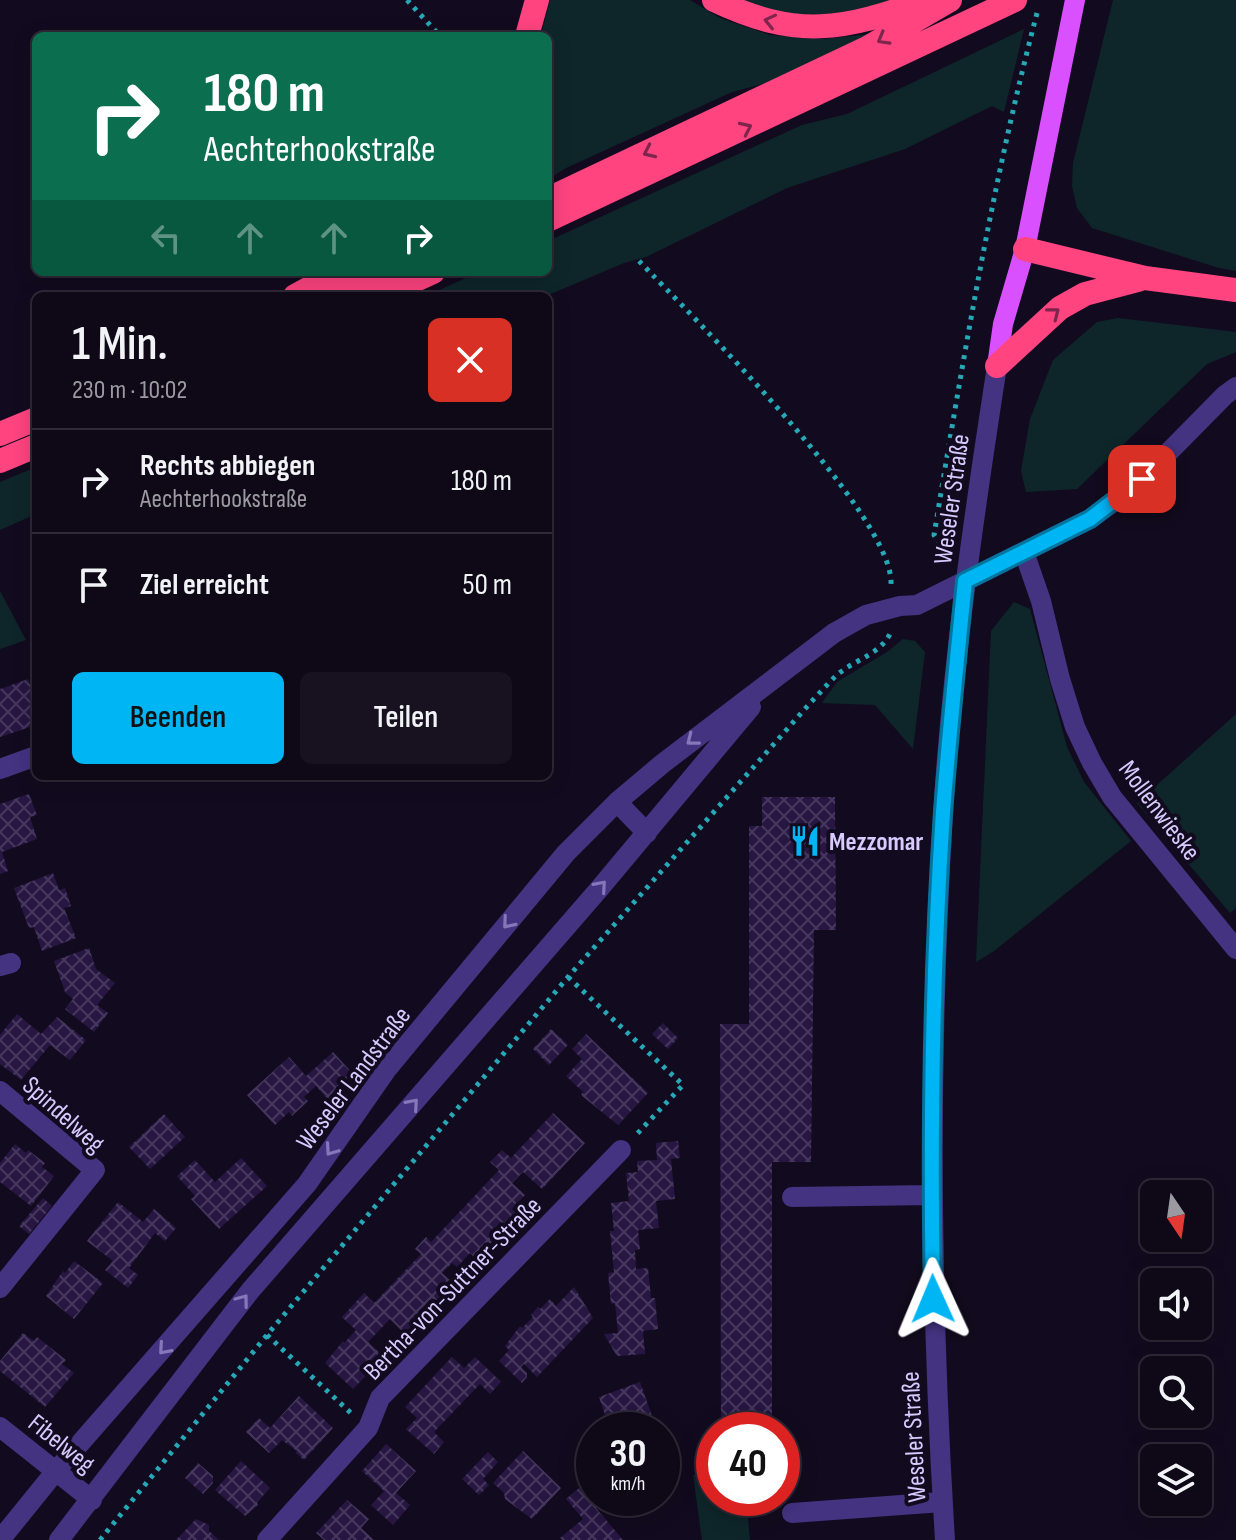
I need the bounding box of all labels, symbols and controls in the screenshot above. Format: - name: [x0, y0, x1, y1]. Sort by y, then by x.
- one-way arrow: [763, 13, 777, 30]
- one-way arrow: [877, 29, 892, 45]
- text: 180 m: [204, 61, 325, 128]
- icon: right: [72, 64, 176, 168]
- one-way arrow: [737, 122, 752, 138]
- text: Aechterhookstraße: [204, 129, 436, 172]
- one-way arrow: [642, 142, 657, 158]
- icon: left: [144, 216, 188, 260]
- icon: ahead: [228, 216, 272, 260]
- icon: ahead: [312, 216, 356, 260]
- icon: right: [396, 216, 440, 260]
- one-way arrow: [1045, 308, 1060, 322]
- text: 1 Min.: [72, 316, 168, 373]
- button: close: [428, 318, 512, 402]
- text: 230 m · 10:02: [72, 375, 187, 406]
- street label: Weseler Straße: [928, 432, 977, 566]
- pin: [1108, 445, 1176, 513]
- text: Rechts abbiegen: [140, 448, 315, 484]
- icon: arrive: [1120, 457, 1164, 501]
- icon: right: [72, 459, 116, 503]
- text: 180 m: [451, 463, 512, 499]
- text: Aechterhookstraße: [140, 484, 307, 515]
- icon: arrive: [72, 563, 116, 607]
- text: Ziel erreicht: [140, 567, 269, 603]
- text: 50 m: [463, 567, 512, 603]
- button: Beenden: [72, 672, 284, 764]
- button: Teilen: [300, 672, 512, 764]
- one-way arrow: [686, 731, 701, 745]
- street label: Mollenwieske: [1111, 755, 1206, 867]
- restaurant icon: Mezzomar: [788, 824, 822, 858]
- place label: Mezzomar: [829, 827, 923, 858]
- one-way arrow: [592, 880, 606, 895]
- one-way arrow: [503, 914, 518, 928]
- street label: Weseler Landstraße: [290, 1001, 418, 1156]
- street label: Spindelweg: [16, 1070, 110, 1160]
- one-way arrow: [403, 1098, 418, 1113]
- one-way arrow: [326, 1141, 341, 1155]
- north arrow: [1140, 1180, 1212, 1252]
- map controls: [1140, 1180, 1212, 1516]
- street label: Bertha-von-Suttner-Straße: [358, 1191, 549, 1387]
- position arrow: [891, 1257, 975, 1341]
- button: sound: [1140, 1268, 1212, 1340]
- one-way arrow: [234, 1294, 248, 1309]
- one-way arrow: [159, 1339, 173, 1354]
- button: search: [1140, 1356, 1212, 1428]
- street label: Weseler Straße: [896, 1371, 933, 1503]
- street label: Fibelweg: [22, 1408, 101, 1480]
- speed limit sign: 40: [696, 1412, 800, 1516]
- text: 30: [610, 1430, 646, 1478]
- button: layers: [1140, 1444, 1212, 1516]
- text: km/h: [611, 1472, 645, 1496]

